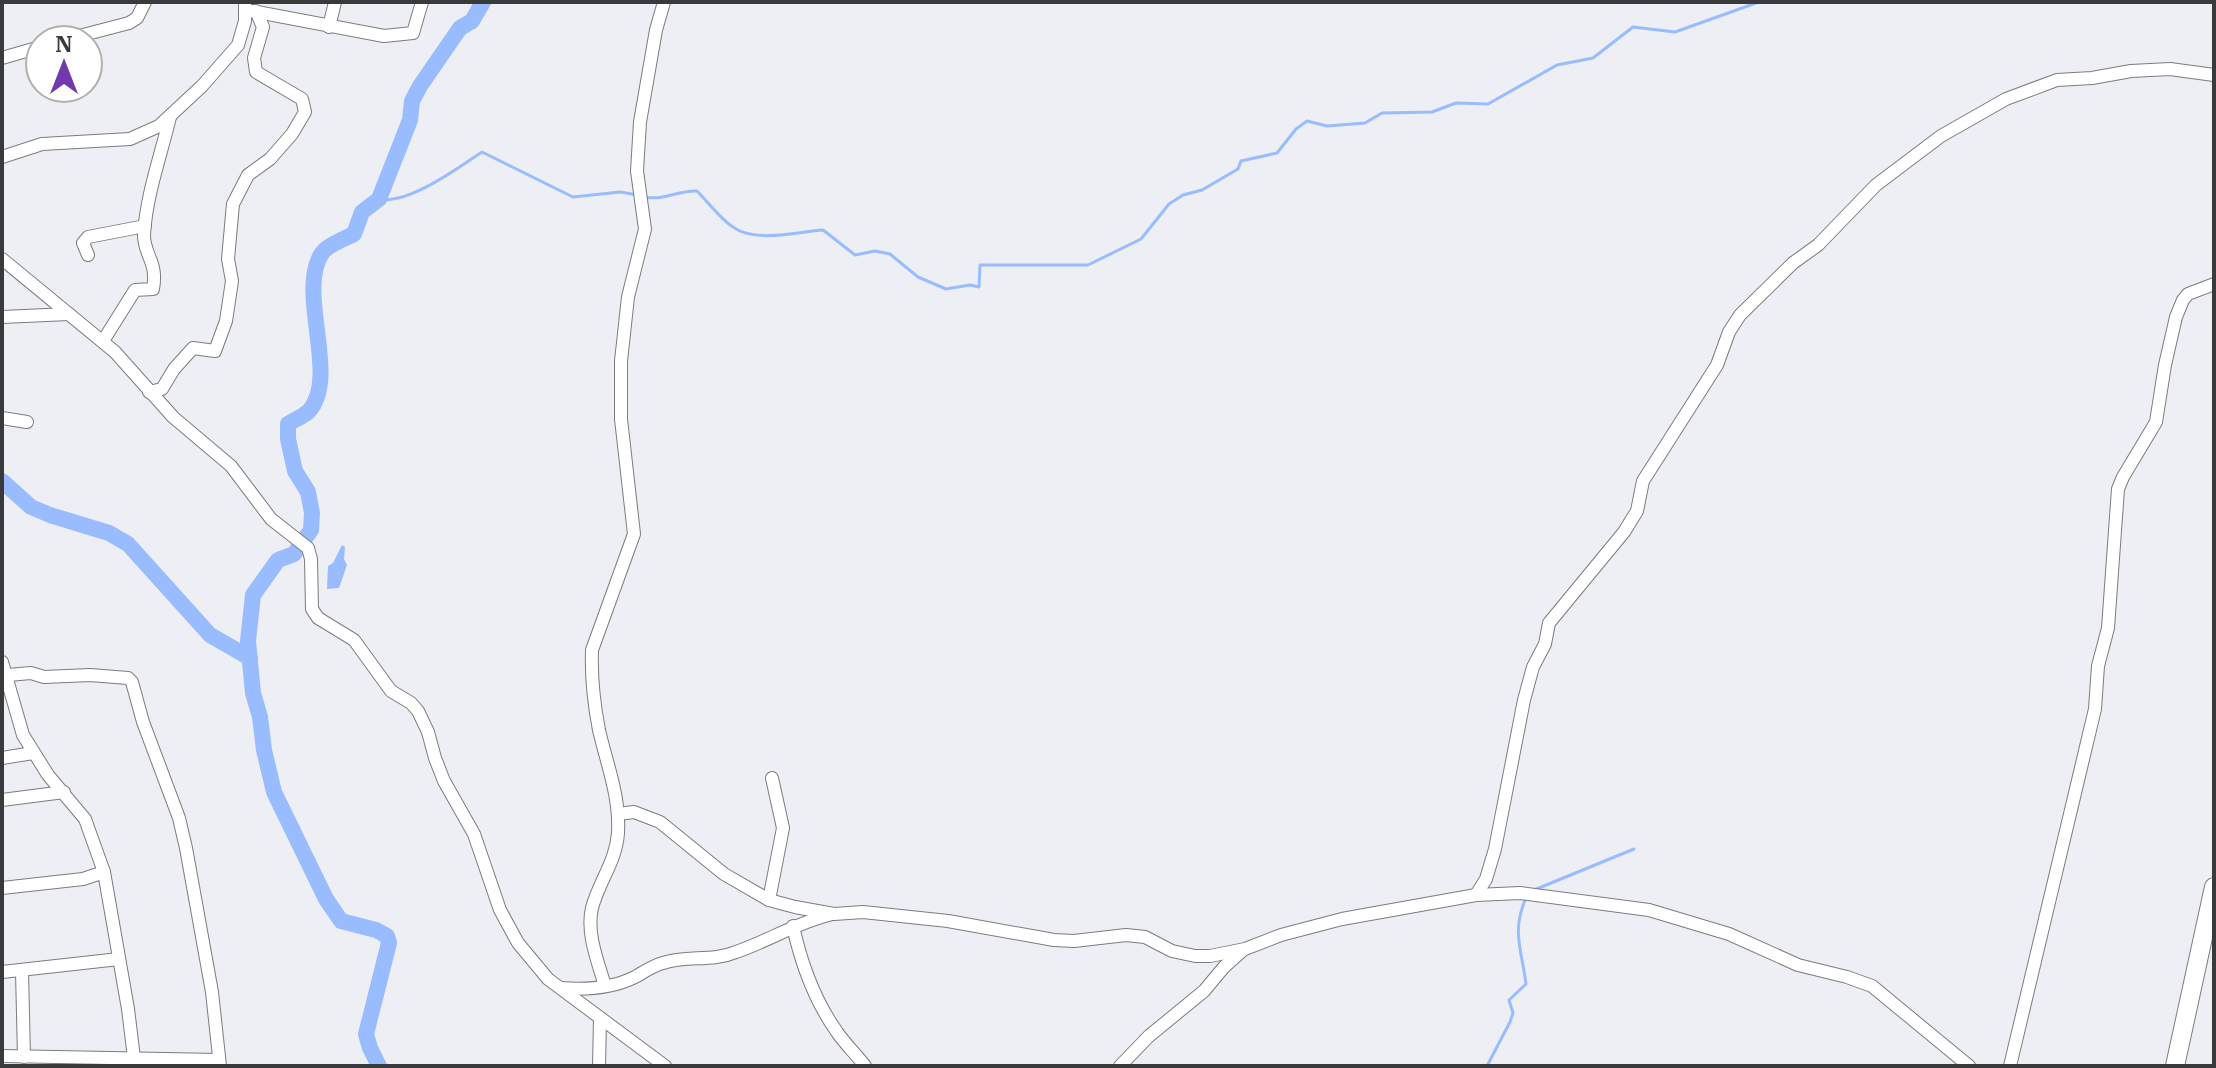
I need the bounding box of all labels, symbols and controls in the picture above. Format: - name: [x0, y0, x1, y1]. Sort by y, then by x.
- north arrow: [24, 24, 104, 104]
- text: N: [55, 29, 73, 58]

